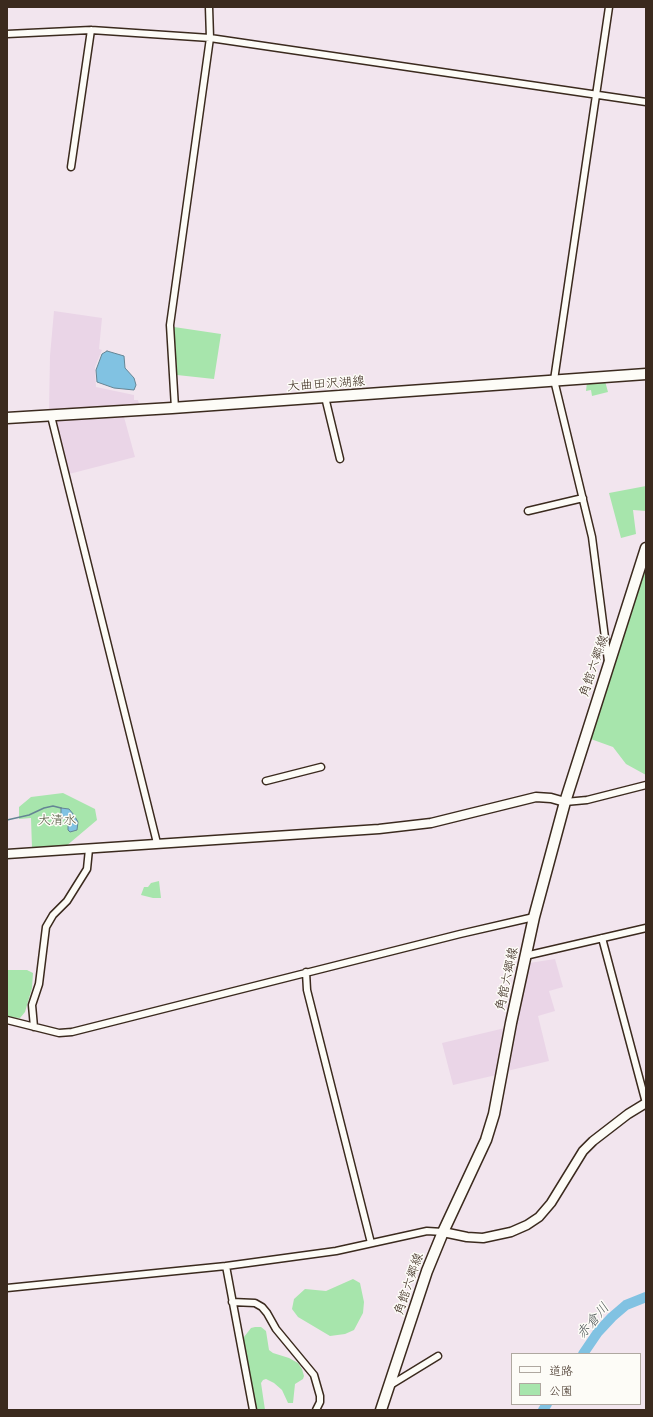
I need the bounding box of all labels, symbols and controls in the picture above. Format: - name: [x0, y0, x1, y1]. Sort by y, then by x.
- street label: 大曲田沢湖線: [287, 373, 365, 395]
- street label: 角館六郷線: [576, 633, 612, 699]
- park label: 大清水: [38, 812, 76, 828]
- street label: 角館六郷線: [493, 946, 521, 1012]
- street label: 角館六郷線: [391, 1251, 427, 1317]
- water label: 赤倉川: [573, 1300, 613, 1342]
- legend: [511, 1353, 641, 1405]
- text: 道路: [549, 1364, 573, 1378]
- text: 公園: [549, 1384, 573, 1398]

